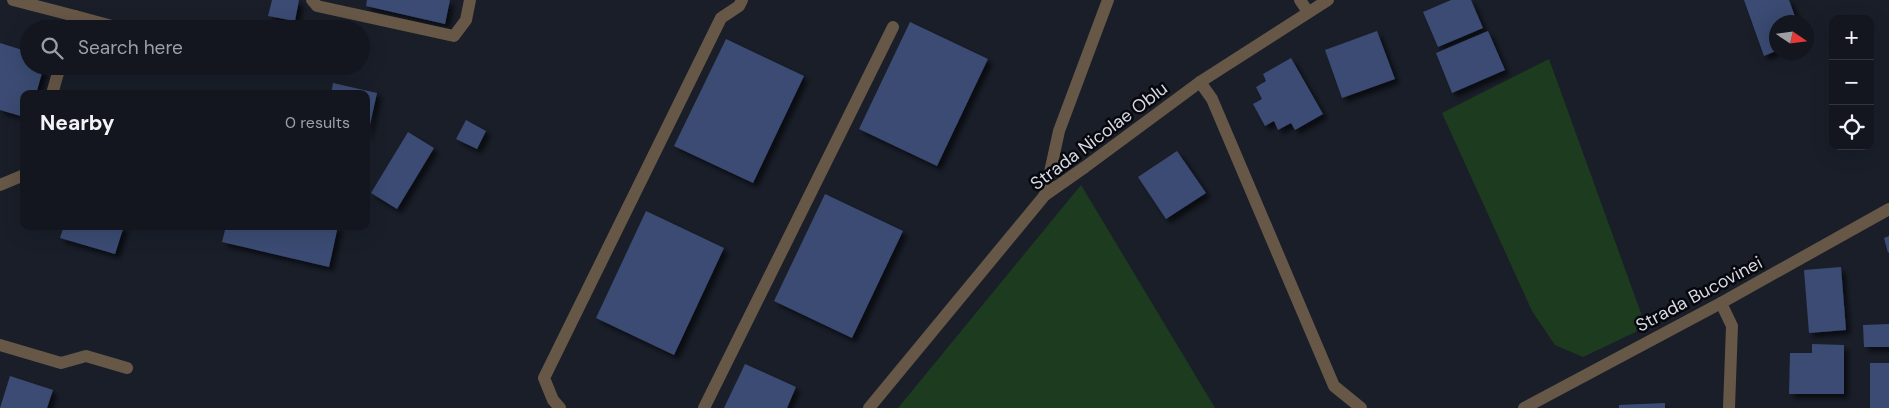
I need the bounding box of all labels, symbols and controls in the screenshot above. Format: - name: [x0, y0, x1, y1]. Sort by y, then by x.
- north arrow: [1769, 15, 1814, 60]
- map controls: [1829, 15, 1874, 150]
- button: +: [1829, 15, 1874, 60]
- search box: [20, 20, 370, 75]
- icon: search: [38, 34, 66, 62]
- text: Search here: [78, 35, 183, 60]
- button: −: [1829, 60, 1874, 105]
- street label: Strada Nicolae Oblu: [1026, 76, 1172, 196]
- button: locate: [1829, 105, 1874, 150]
- text: Nearby: [40, 109, 114, 137]
- text: 0 results: [285, 112, 350, 133]
- street label: Strada Bucovinei: [1631, 250, 1767, 338]

